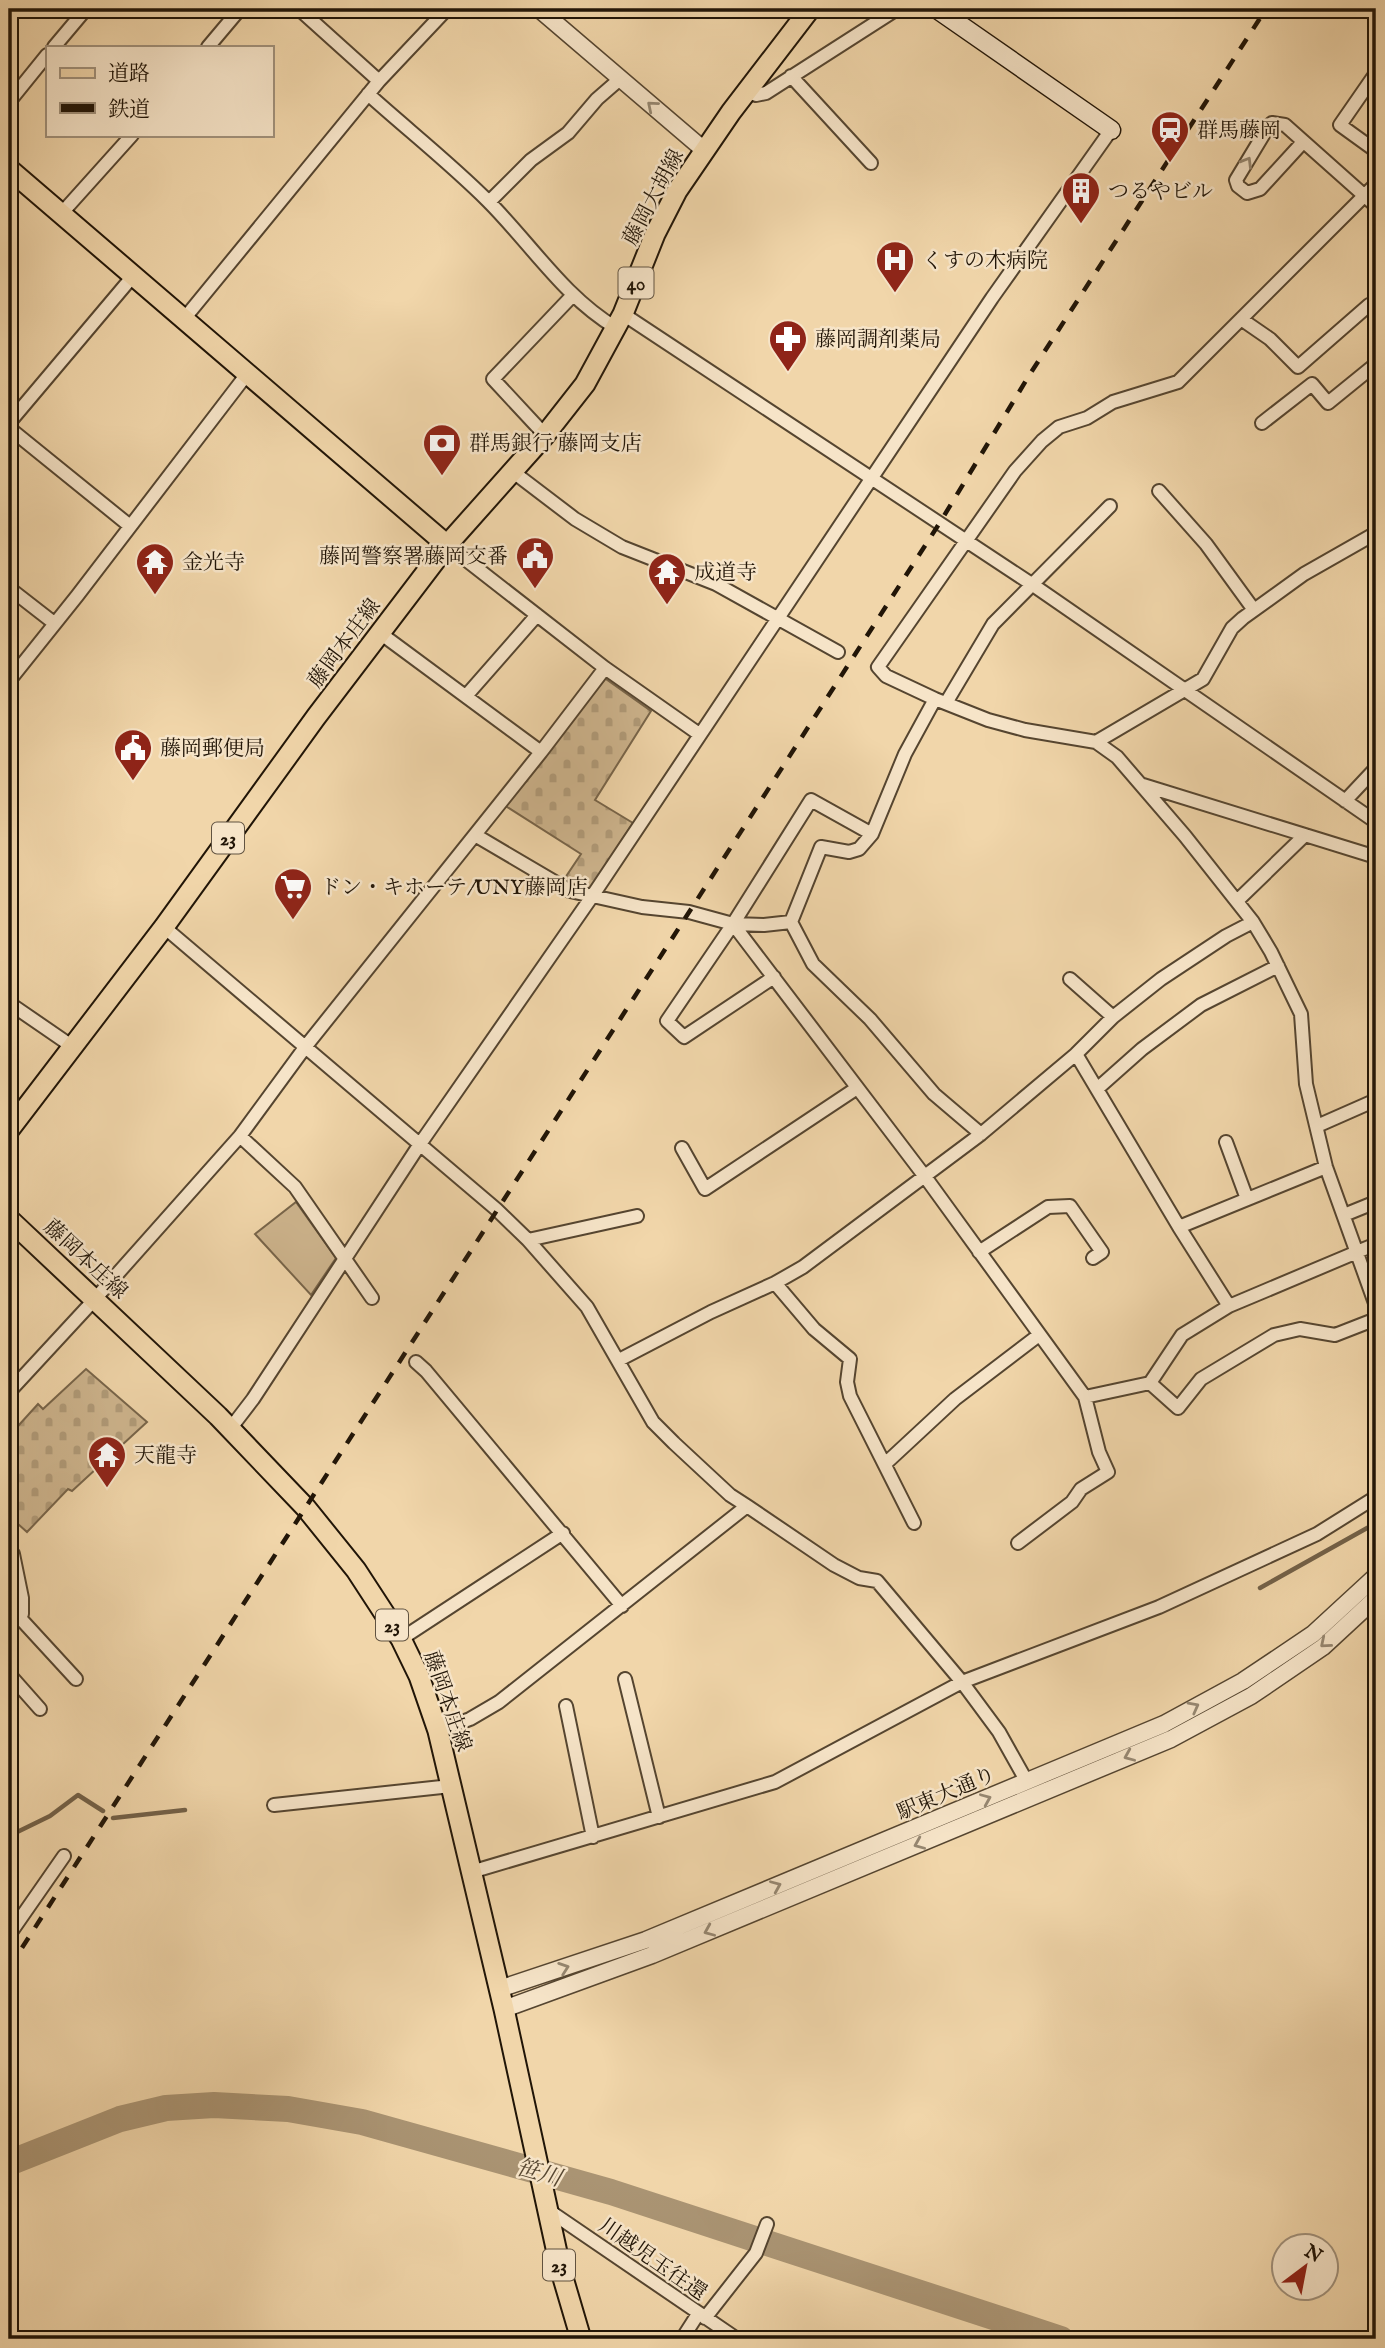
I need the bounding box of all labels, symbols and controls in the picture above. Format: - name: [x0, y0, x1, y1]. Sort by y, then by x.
- legend: [46, 46, 273, 136]
- text: 道路: [108, 61, 150, 88]
- text: 鉄道: [108, 97, 150, 124]
- one-way arrow: [647, 102, 660, 114]
- station icon: 群馬藤岡: [1149, 109, 1191, 164]
- place label: 群馬藤岡: [1197, 118, 1281, 145]
- street label: 藤岡大胡線: [618, 145, 691, 250]
- one-way arrow: [1239, 156, 1252, 169]
- building icon: つるやビル: [1060, 170, 1102, 225]
- place label: つるやビル: [1108, 179, 1213, 206]
- hospital icon: くすの木病院: [874, 239, 916, 294]
- place label: くすの木病院: [922, 248, 1048, 275]
- road number: 40: [618, 268, 654, 298]
- pharmacy icon: 藤岡調剤薬局: [767, 318, 809, 373]
- place label: 藤岡調剤薬局: [815, 327, 941, 354]
- bank icon: 群馬銀行 藤岡支店: [421, 422, 463, 477]
- place label: 群馬銀行 藤岡支店: [469, 431, 642, 458]
- public building icon: 藤岡警察署藤岡交番: [514, 535, 556, 590]
- temple icon: 金光寺: [134, 541, 176, 596]
- place label: 藤岡警察署藤岡交番: [319, 544, 508, 571]
- place label: 金光寺: [182, 550, 245, 577]
- temple icon: 成道寺: [646, 551, 688, 606]
- place label: 成道寺: [694, 560, 757, 587]
- street label: 藤岡本庄線: [303, 594, 388, 694]
- public building icon: 藤岡郵便局: [112, 727, 154, 782]
- place label: 藤岡郵便局: [160, 736, 265, 763]
- road number: 23: [212, 822, 244, 853]
- supermarket icon: ドン・キホーテ/UNY藤岡店: [272, 866, 314, 921]
- place label: ドン・キホーテ/UNY藤岡店: [320, 875, 587, 902]
- street label: 藤岡本庄線: [37, 1214, 133, 1306]
- temple icon: 天龍寺: [86, 1434, 128, 1489]
- place label: 天龍寺: [134, 1443, 197, 1470]
- road number: 23: [376, 1610, 408, 1640]
- one-way arrow: [1321, 1635, 1333, 1648]
- street label: 藤岡本庄線: [417, 1647, 476, 1756]
- one-way arrow: [1187, 1702, 1199, 1716]
- one-way arrow: [1124, 1748, 1136, 1762]
- street label: 駅東大通り: [893, 1761, 1000, 1827]
- one-way arrow: [979, 1793, 991, 1807]
- one-way arrow: [914, 1836, 926, 1850]
- one-way arrow: [769, 1880, 781, 1894]
- one-way arrow: [703, 1923, 715, 1937]
- one-way arrow: [557, 1961, 569, 1976]
- water label: 笹川: [512, 2153, 568, 2195]
- street label: 川越児玉往還: [593, 2213, 711, 2307]
- north arrow: [1270, 2232, 1340, 2302]
- text: N: [1299, 2239, 1327, 2269]
- road number: 23: [543, 2250, 575, 2280]

